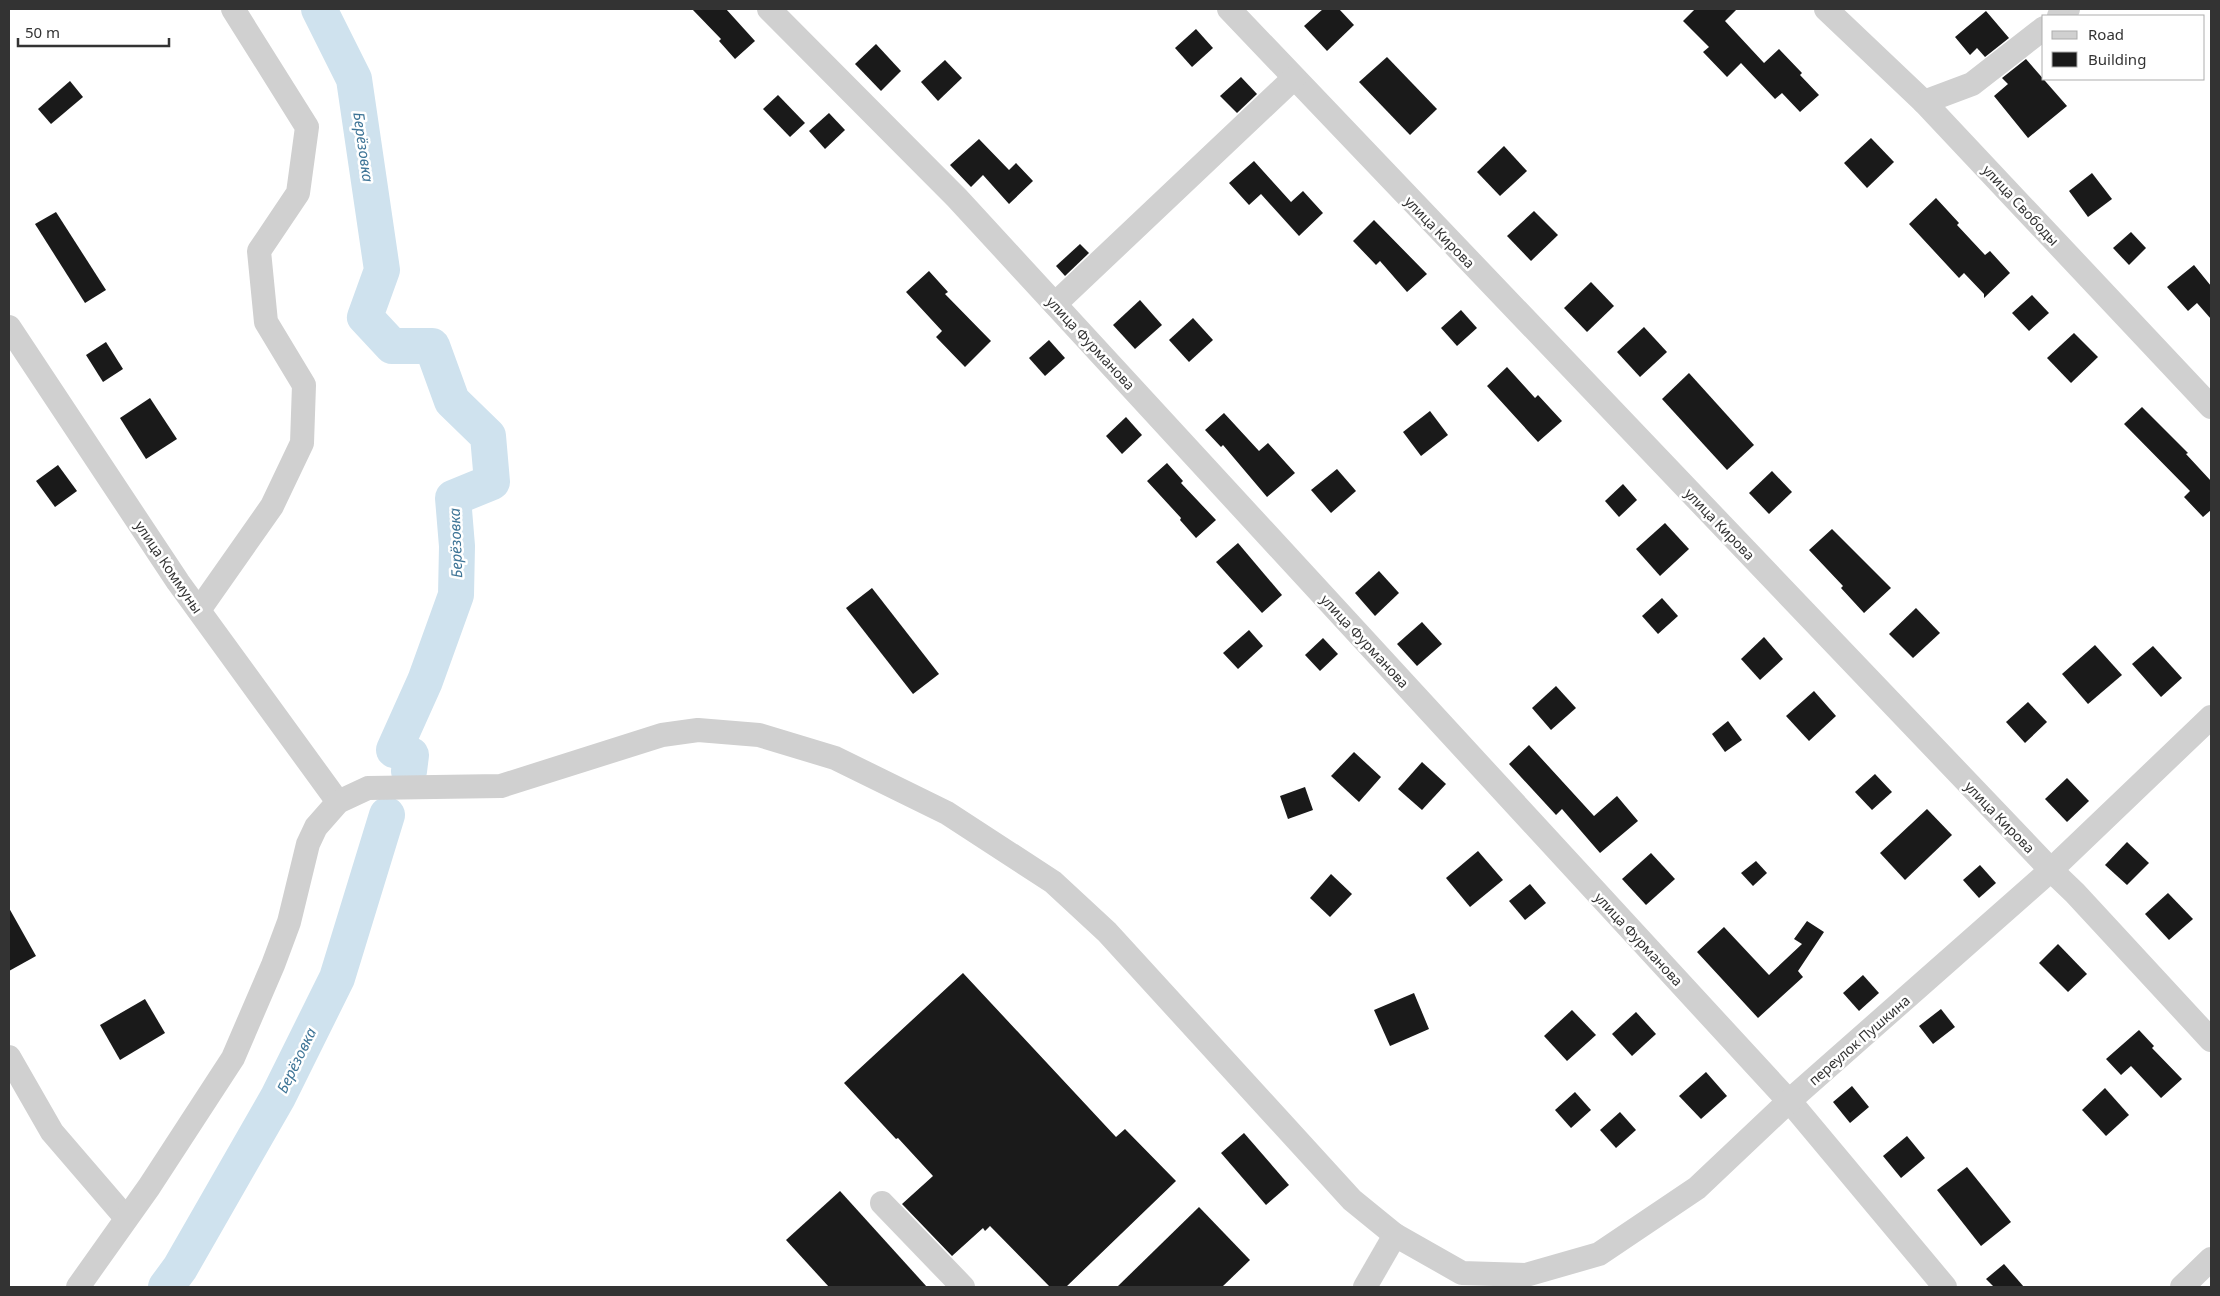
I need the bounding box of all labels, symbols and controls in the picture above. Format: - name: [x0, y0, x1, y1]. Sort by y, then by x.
- scale bar: [18, 15, 169, 47]
- legend: [2042, 15, 2205, 80]
- text: 50 m: [25, 22, 60, 42]
- text: Road: [2088, 24, 2124, 44]
- text: Building: [2088, 49, 2146, 69]
- water label: Берёзовка: [349, 111, 379, 184]
- street label: улица Свободы: [1979, 160, 2063, 250]
- street label: улица Кирова: [1401, 192, 1479, 272]
- street label: улица Фурманова: [1043, 292, 1139, 394]
- street label: улица Кирова: [1681, 484, 1759, 564]
- water label: Берёзовка: [444, 507, 466, 578]
- street label: улица Коммуны: [131, 517, 207, 617]
- street label: улица Фурманова: [1317, 590, 1413, 692]
- street label: улица Кирова: [1961, 777, 2039, 857]
- street label: улица Фурманова: [1591, 888, 1687, 990]
- street label: переулок Пушкина: [1804, 991, 1914, 1089]
- water label: Берёзовка: [272, 1024, 321, 1096]

